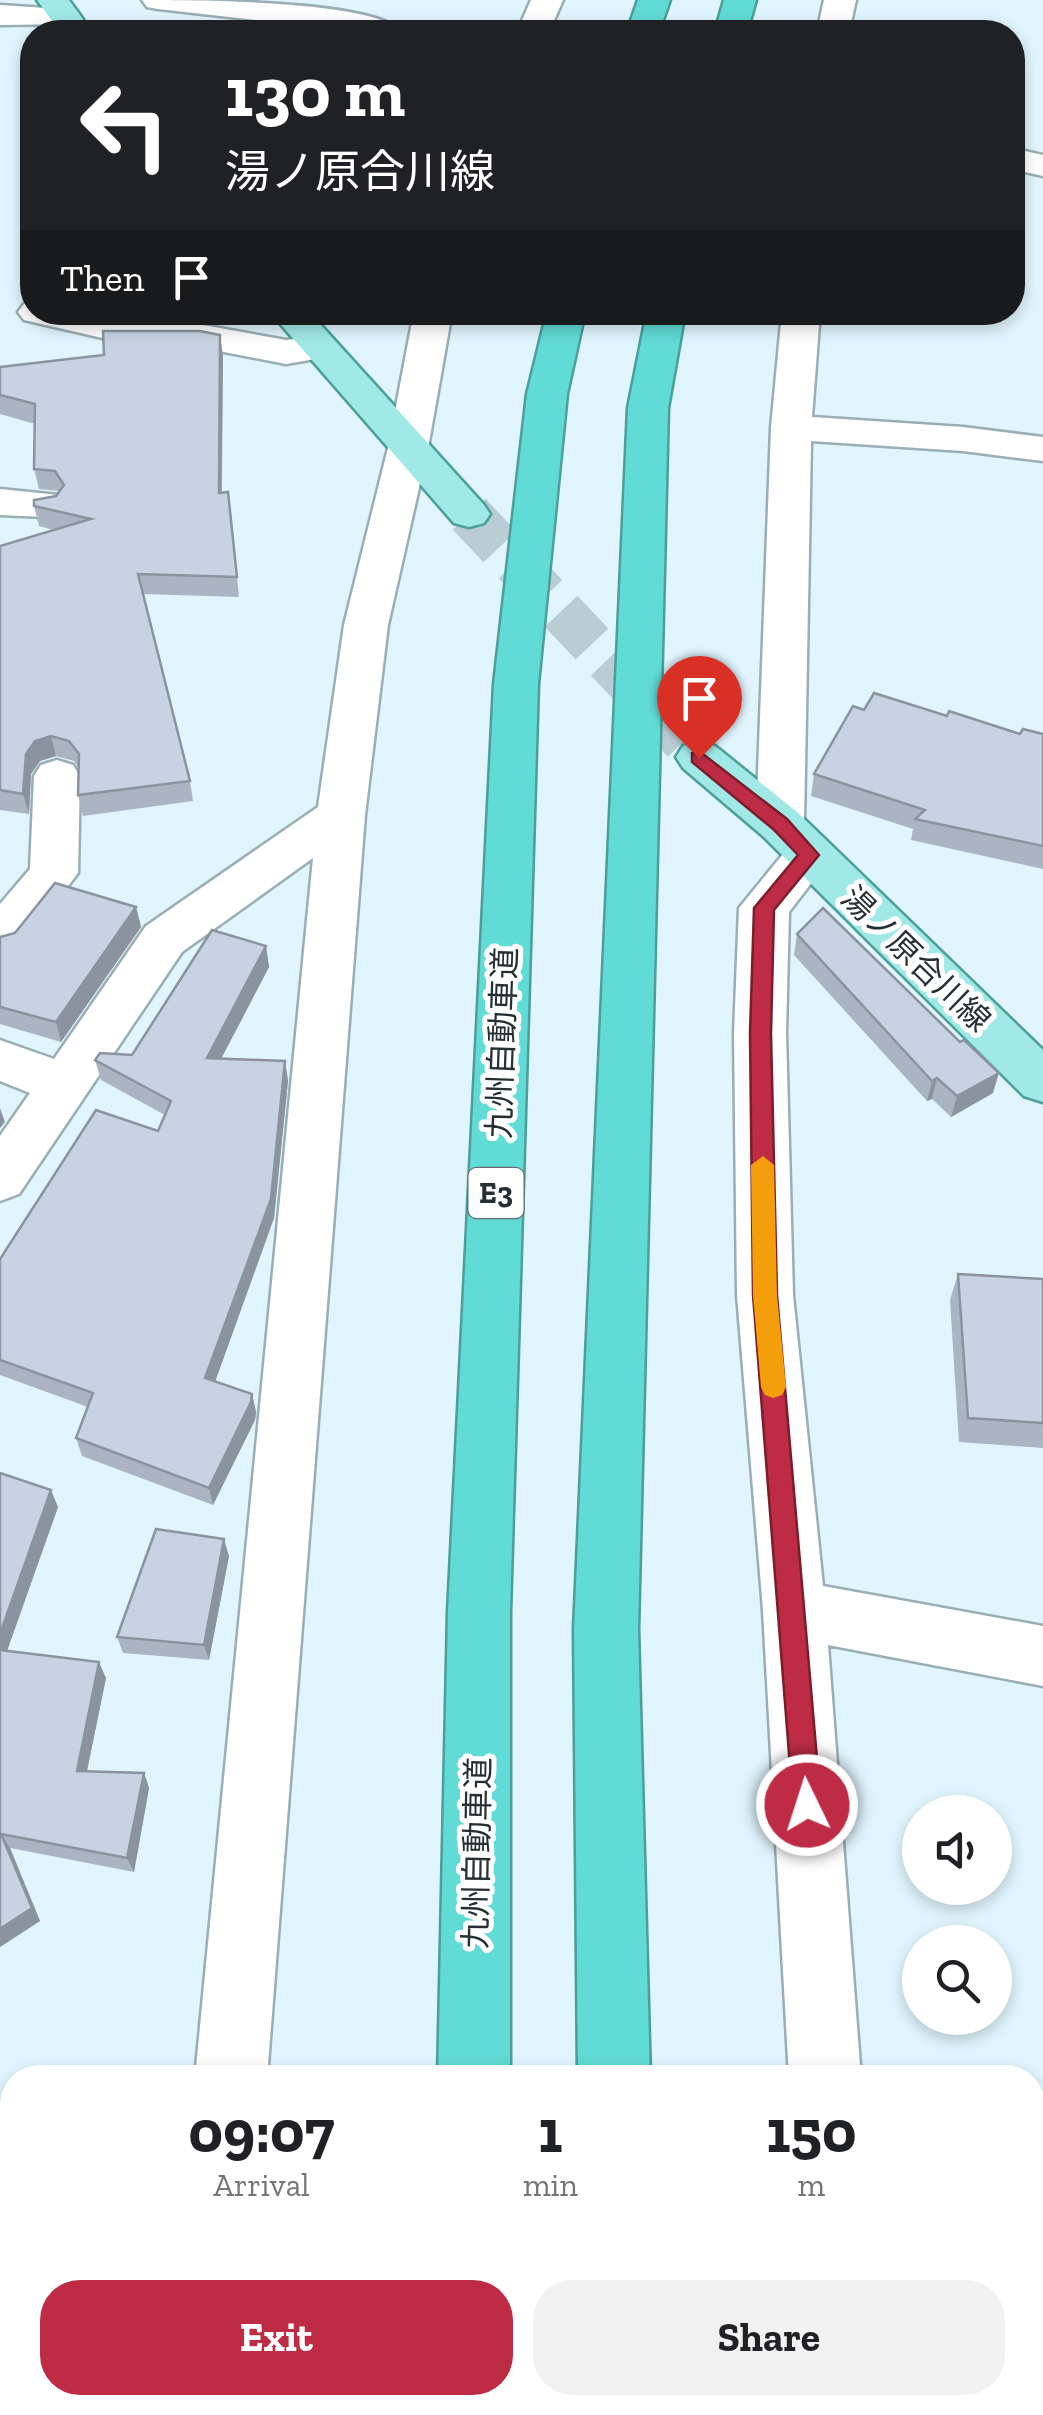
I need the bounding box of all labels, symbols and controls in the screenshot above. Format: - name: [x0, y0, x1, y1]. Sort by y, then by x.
- text: 130 m: [225, 50, 405, 134]
- icon: left: [60, 60, 190, 190]
- text: 湯ノ原合川線: [225, 145, 495, 199]
- icon: arrive: [164, 250, 219, 305]
- text: Then: [60, 255, 144, 301]
- pin: [657, 656, 742, 759]
- icon: arrive: [672, 671, 727, 726]
- street label: 湯ノ原合川線: [834, 879, 998, 1039]
- street label: 九州自動車道: [480, 946, 524, 1140]
- road number: E3: [468, 1168, 524, 1218]
- position arrow: [755, 1753, 859, 1857]
- street label: 九州自動車道: [456, 1757, 498, 1949]
- map controls: [902, 1795, 1012, 2035]
- button: sound: [902, 1795, 1012, 1905]
- button: search: [902, 1925, 1012, 2035]
- text: 09:07: [189, 2095, 334, 2167]
- text: 1: [538, 2095, 562, 2167]
- text: 150: [766, 2095, 856, 2167]
- text: Arrival: [213, 2166, 310, 2204]
- text: min: [523, 2166, 578, 2204]
- text: m: [798, 2166, 825, 2204]
- button: Exit: [40, 2280, 513, 2395]
- button: Share: [533, 2280, 1005, 2395]

